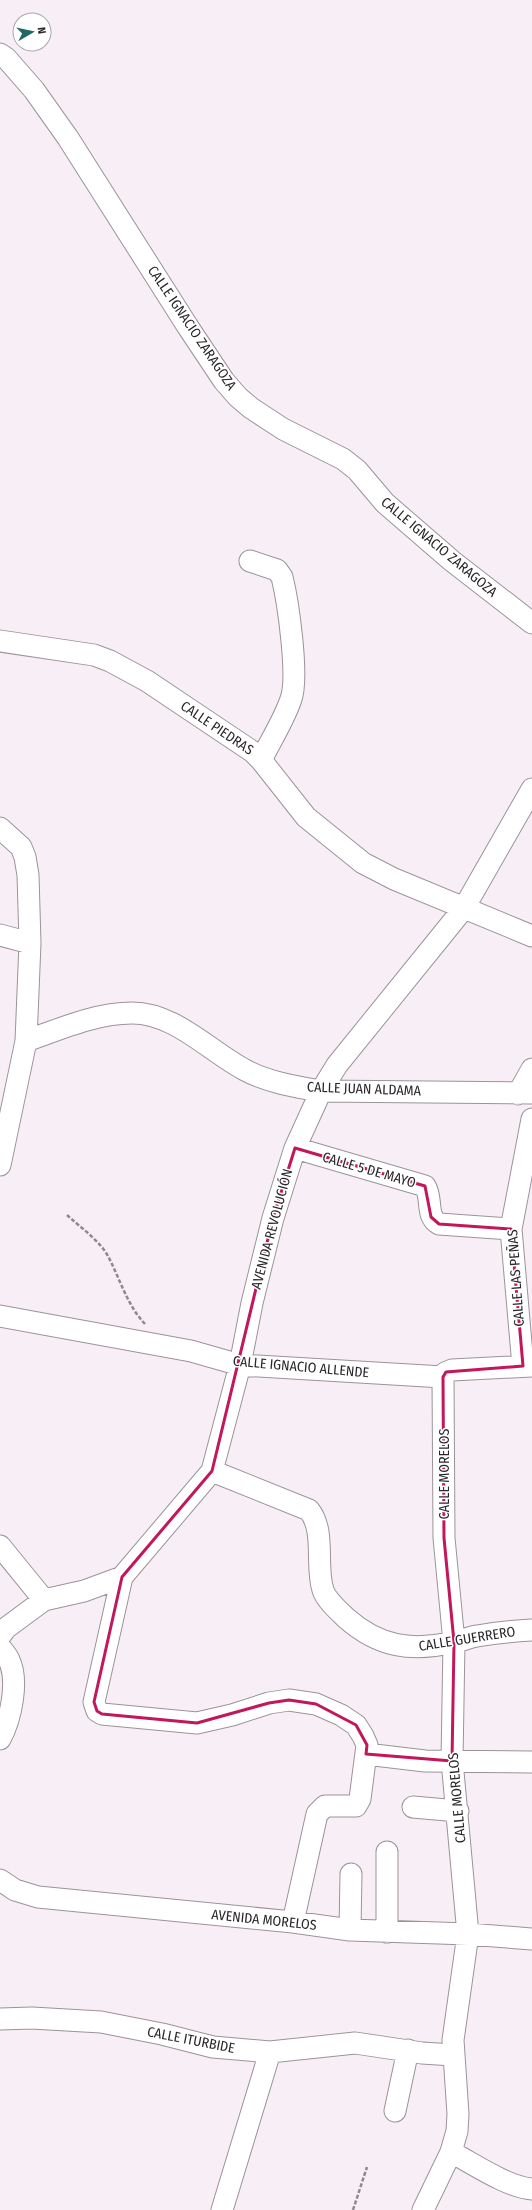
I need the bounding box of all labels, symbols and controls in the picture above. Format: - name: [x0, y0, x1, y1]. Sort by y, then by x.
- north arrow: [12, 12, 52, 52]
- text: N: [34, 26, 48, 35]
- street label: CALLE IGNACIO ZARAGOZA: [144, 263, 240, 394]
- street label: CALLE IGNACIO ZARAGOZA: [378, 493, 501, 601]
- street label: CALLE PIEDRAS: [177, 697, 257, 759]
- street label: CALLE JUAN ALDAMA: [307, 1079, 422, 1100]
- street label: CALLE 5 DE MAYO: [320, 1149, 418, 1192]
- street label: AVENIDA REVOLUCIÓN: [247, 1167, 296, 1291]
- street label: CALLE LAS PEÑAS: [504, 1229, 528, 1327]
- street label: CALLE IGNACIO ALLENDE: [232, 1353, 370, 1381]
- street label: CALLE MORELOS: [436, 1429, 453, 1519]
- street label: CALLE GUERRERO: [417, 1623, 517, 1655]
- street label: CALLE MORELOS: [445, 1752, 469, 1844]
- street label: AVENIDA MORELOS: [211, 1906, 318, 1934]
- street label: CALLE ITURBIDE: [146, 2023, 237, 2057]

